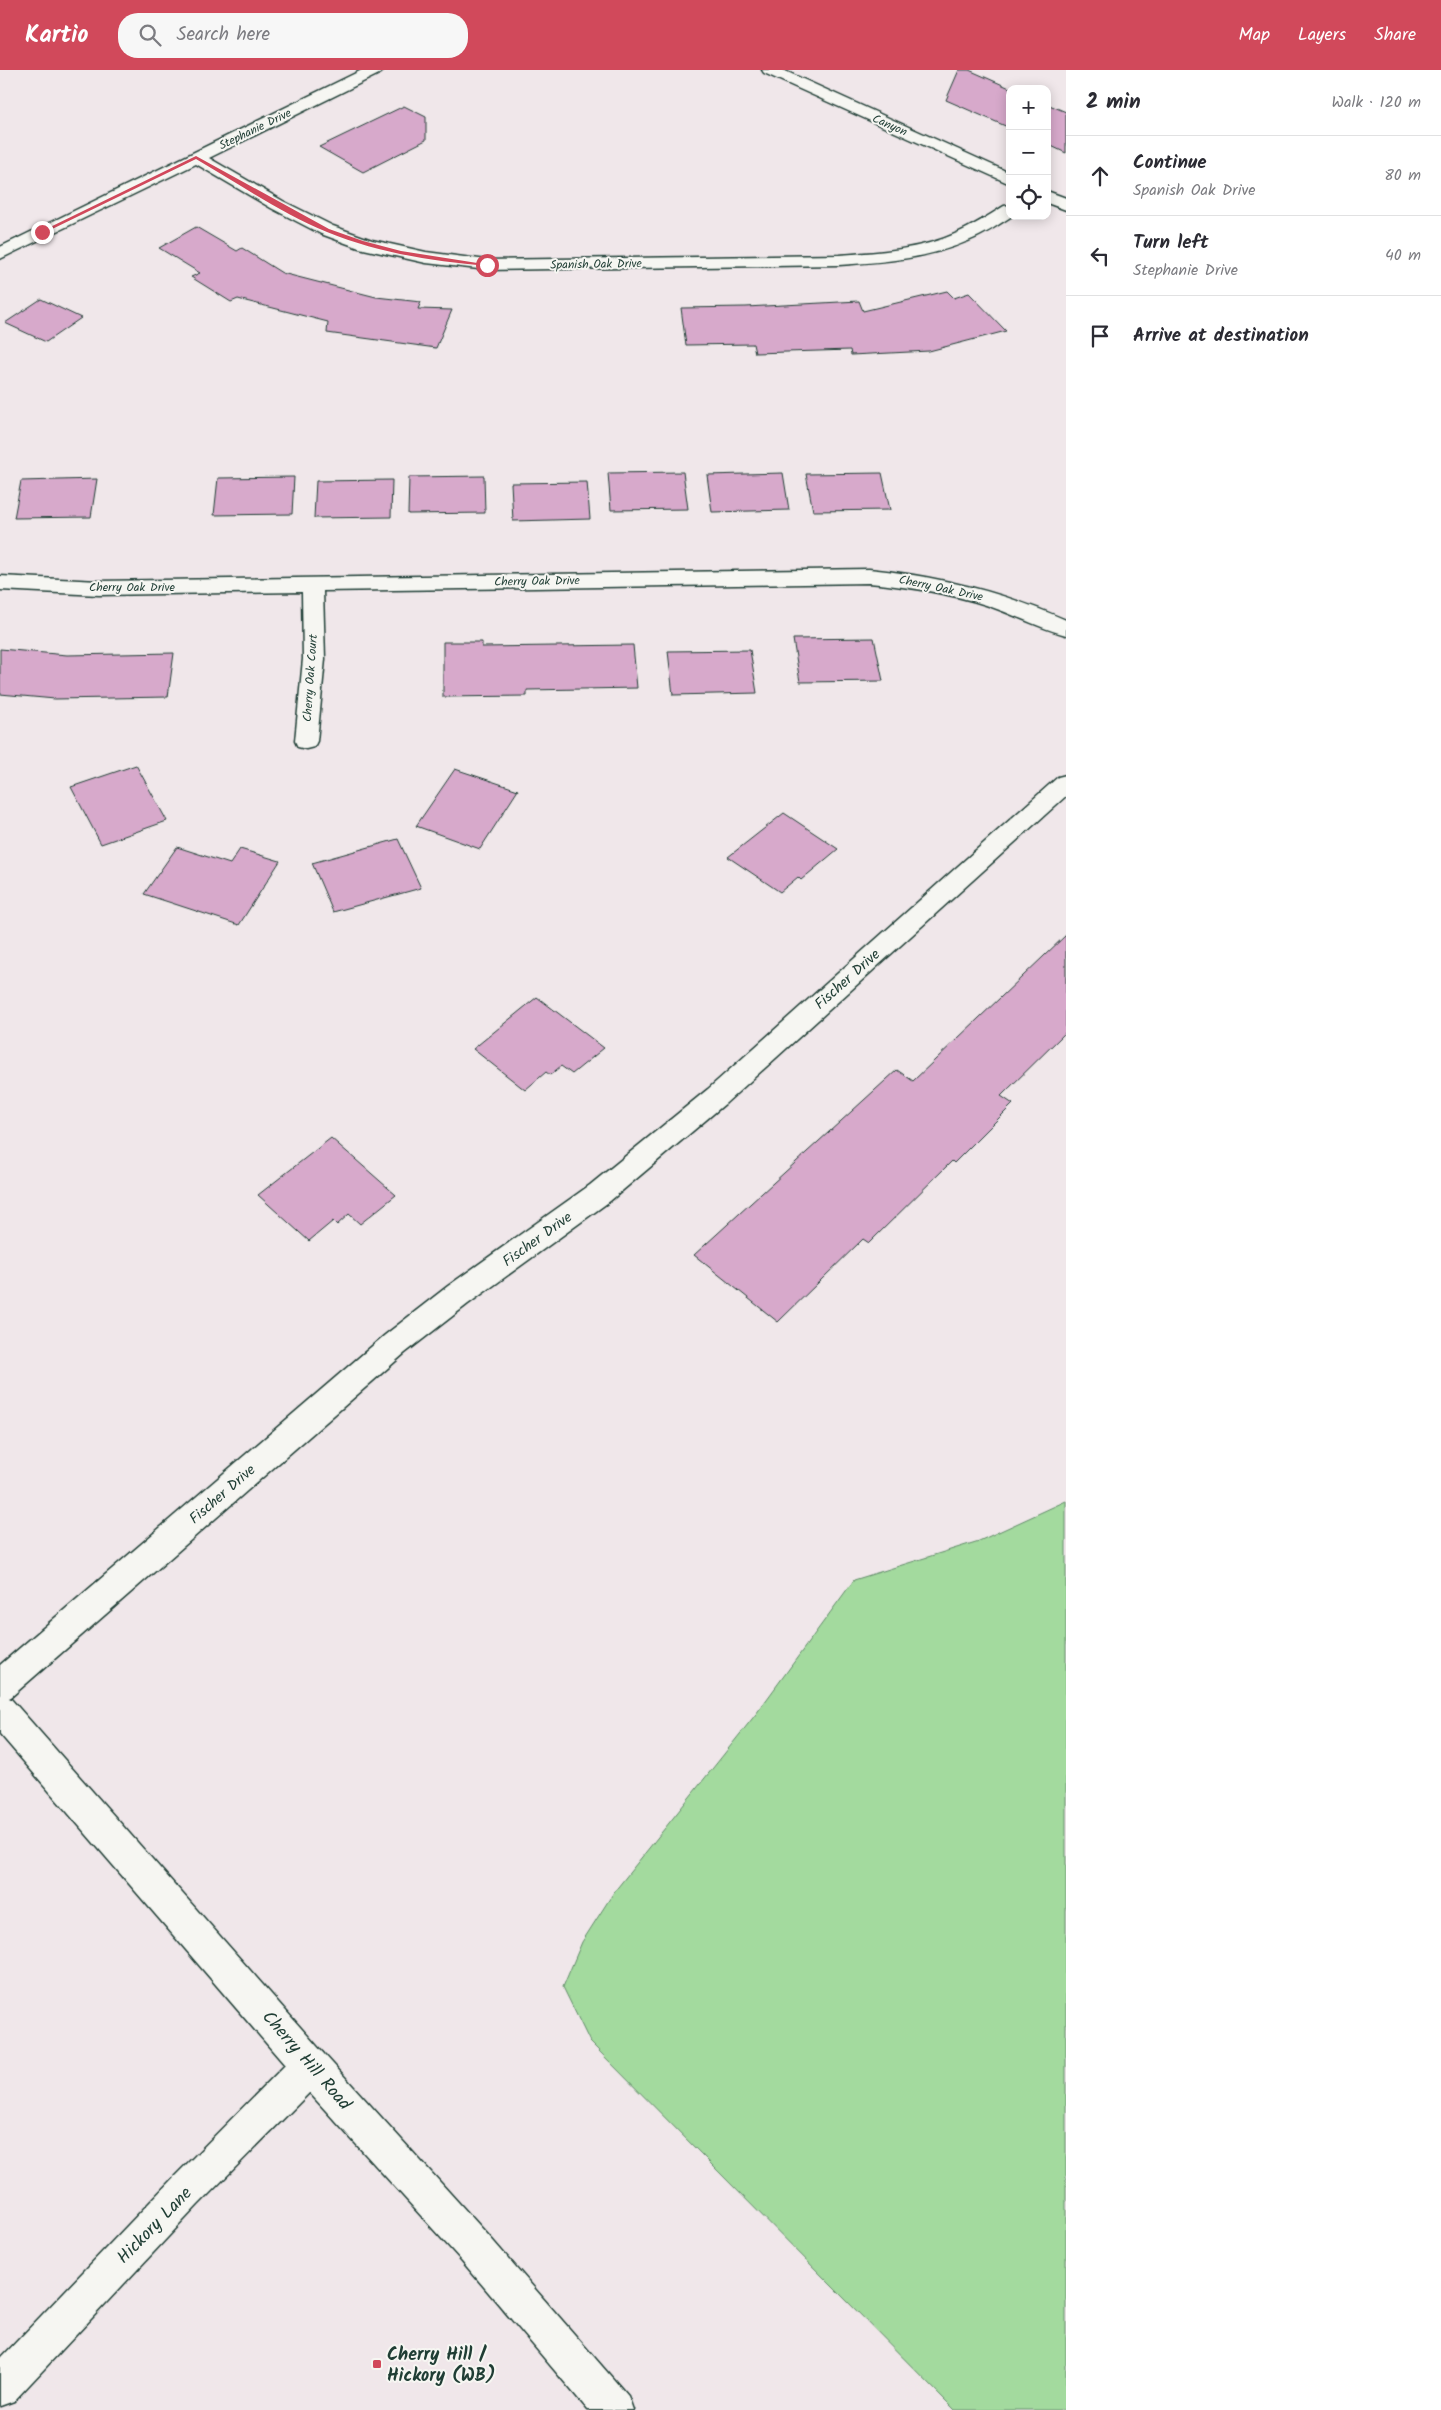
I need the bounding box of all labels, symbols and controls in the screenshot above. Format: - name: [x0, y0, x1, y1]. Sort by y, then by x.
- search box: [118, 13, 468, 58]
- text: Kartio: [25, 16, 88, 55]
- text: Search here: [176, 20, 270, 50]
- icon: search: [136, 21, 164, 49]
- text: Map: [1239, 21, 1270, 50]
- text: Layers: [1298, 21, 1346, 50]
- text: Share: [1374, 21, 1416, 50]
- map controls: [1006, 85, 1051, 220]
- button: +: [1006, 85, 1051, 130]
- text: 2 min: [1086, 86, 1141, 119]
- text: Walk · 120 m: [1331, 90, 1421, 115]
- street label: Stephanie Drive: [216, 103, 295, 155]
- street label: Canyon: [869, 109, 910, 142]
- button: −: [1006, 130, 1051, 175]
- text: Continue: [1133, 148, 1206, 178]
- icon: ahead: [1086, 162, 1114, 190]
- text: 80 m: [1384, 163, 1421, 188]
- button: locate: [1006, 175, 1051, 220]
- text: Spanish Oak Drive: [1133, 178, 1255, 203]
- route end: [31, 221, 54, 244]
- text: Turn left: [1133, 228, 1208, 258]
- icon: left: [1086, 242, 1114, 270]
- text: 40 m: [1385, 243, 1421, 268]
- route start: [476, 254, 499, 277]
- street label: Spanish Oak Drive: [550, 254, 643, 275]
- text: Stephanie Drive: [1133, 258, 1238, 283]
- text: Arrive at destination: [1133, 321, 1309, 351]
- icon: arrive: [1086, 322, 1114, 350]
- street label: Cherry Oak Drive: [897, 570, 985, 607]
- street label: Cherry Oak Drive: [494, 571, 581, 592]
- street label: Cherry Oak Drive: [89, 578, 176, 597]
- street label: Cherry Oak Court: [298, 633, 323, 723]
- street label: Fischer Drive: [809, 943, 886, 1016]
- street label: Fischer Drive: [498, 1206, 578, 1273]
- street label: Fischer Drive: [184, 1459, 261, 1531]
- street label: Cherry Hill Road: [254, 2004, 358, 2118]
- street label: Hickory Lane: [110, 2181, 200, 2272]
- place label: Cherry Hill / Hickory (WB): [387, 2341, 496, 2391]
- marker: Cherry Hill / Hickory (WB): [371, 2358, 383, 2370]

